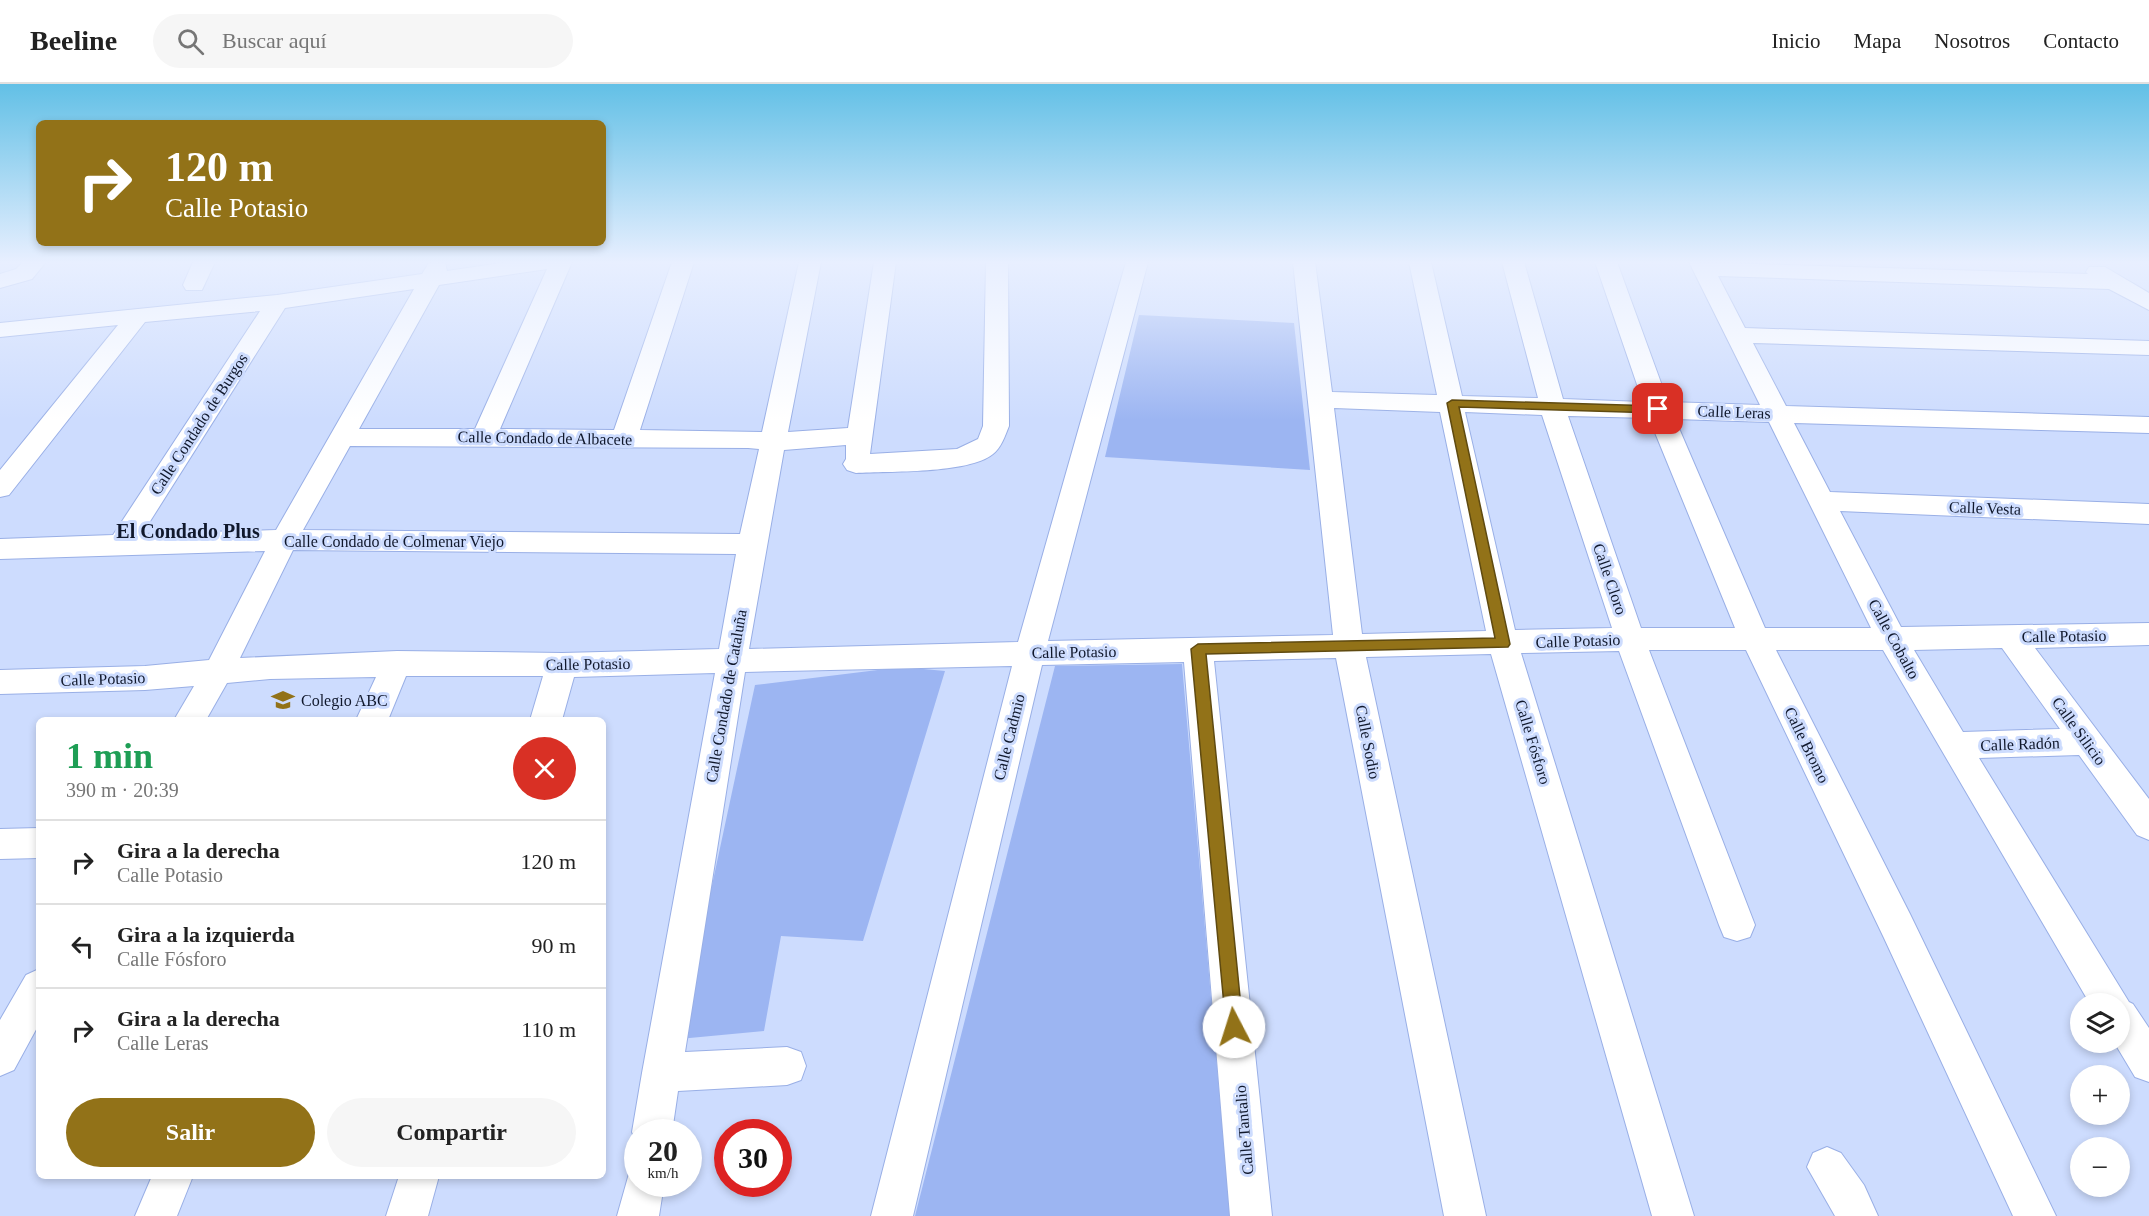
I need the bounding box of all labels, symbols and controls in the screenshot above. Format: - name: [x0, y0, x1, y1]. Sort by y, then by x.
- search box: [153, 14, 573, 68]
- text: Beeline: [30, 25, 117, 56]
- icon: search: [174, 25, 207, 58]
- text: Buscar aquí: [222, 28, 327, 53]
- text: Inicio: [1772, 29, 1821, 53]
- text: Mapa: [1854, 29, 1901, 53]
- text: Nosotros: [1934, 29, 2010, 53]
- text: Contacto: [2043, 29, 2119, 53]
- icon: right: [66, 144, 144, 222]
- text: 120 m: [165, 144, 274, 190]
- text: Calle Potasio: [165, 193, 308, 223]
- street label: Calle Condado de Burgos: [147, 350, 252, 498]
- pin: [1632, 383, 1683, 434]
- icon: arrive: [1641, 392, 1674, 425]
- street label: Calle Leras: [1697, 402, 1771, 422]
- street label: Calle Condado de Albacete: [458, 428, 632, 448]
- street label: Calle Vesta: [1949, 498, 2021, 518]
- district label: El Condado Plus: [116, 520, 260, 542]
- street label: Calle Condado de Colmenar Viejo: [284, 533, 504, 551]
- street label: Calle Cloro: [1590, 541, 1630, 617]
- street label: Calle Cobalto: [1865, 596, 1923, 682]
- street label: Calle Condado de Cataluña: [702, 608, 750, 784]
- street label: Calle Potasio: [2021, 627, 2107, 645]
- street label: Calle Potasio: [1535, 631, 1621, 651]
- street label: Calle Potasio: [1031, 643, 1117, 661]
- street label: Calle Potasio: [545, 655, 631, 673]
- street label: Calle Potasio: [60, 669, 146, 689]
- school or university icon: Colegio ABC: [270, 687, 296, 713]
- place label: Colegio ABC: [301, 692, 388, 710]
- street label: Calle Cadmio: [990, 692, 1028, 782]
- street label: Calle Silicio: [2049, 694, 2109, 768]
- street label: Calle Fósforo: [1512, 698, 1554, 786]
- street label: Calle Sodio: [1352, 704, 1384, 780]
- street label: Calle Bromo: [1781, 704, 1833, 786]
- street label: Calle Radón: [1980, 734, 2060, 754]
- text: 1 min: [66, 736, 153, 776]
- button: close: [513, 737, 576, 800]
- text: 390 m · 20:39: [66, 779, 179, 801]
- text: Gira a la derecha: [117, 838, 280, 863]
- icon: right: [66, 846, 99, 879]
- text: 120 m: [520, 849, 576, 874]
- text: Calle Potasio: [117, 864, 223, 886]
- text: Gira a la izquierda: [117, 922, 295, 947]
- icon: left: [66, 930, 99, 963]
- text: 90 m: [531, 933, 576, 958]
- text: Calle Fósforo: [117, 948, 226, 970]
- map controls: [2070, 993, 2130, 1197]
- button: layers: [2070, 993, 2130, 1053]
- position arrow: [1202, 995, 1266, 1059]
- text: Gira a la derecha: [117, 1006, 280, 1031]
- icon: right: [66, 1014, 99, 1047]
- text: 110 m: [521, 1017, 576, 1042]
- text: Calle Leras: [117, 1032, 209, 1054]
- button: +: [2070, 1065, 2130, 1125]
- street label: Calle Tantalio: [1232, 1085, 1256, 1175]
- button: Salir: [66, 1098, 315, 1167]
- button: Compartir: [327, 1098, 576, 1167]
- speed limit sign: 30: [714, 1119, 792, 1197]
- text: 20: [648, 1134, 678, 1167]
- button: −: [2070, 1137, 2130, 1197]
- text: km/h: [648, 1165, 678, 1181]

